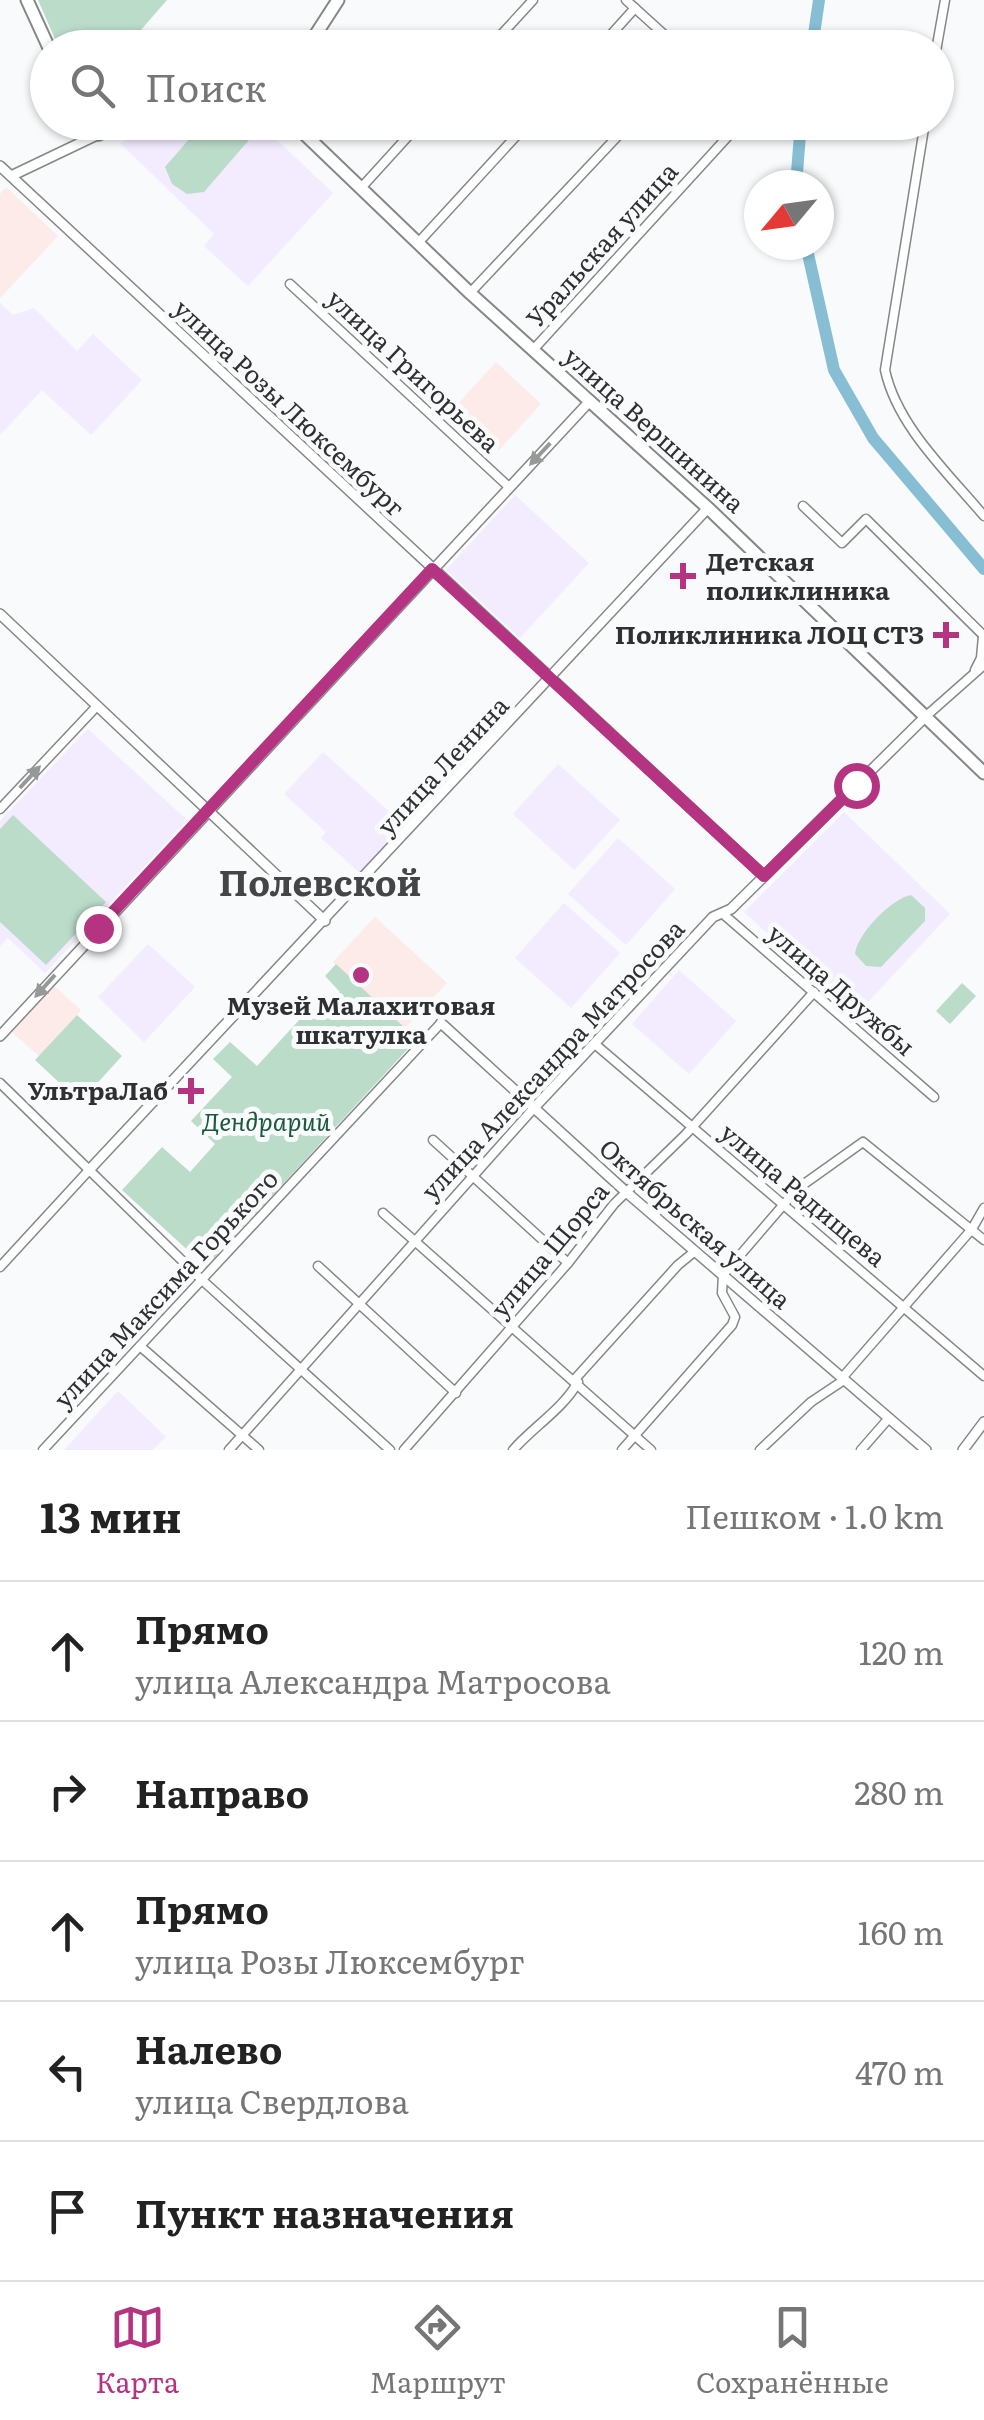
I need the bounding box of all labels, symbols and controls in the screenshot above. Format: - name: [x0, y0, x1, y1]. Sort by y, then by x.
- search box: [30, 30, 954, 140]
- text: Поиск: [145, 57, 267, 114]
- icon: search: [65, 58, 120, 113]
- street label: Уральская улица: [516, 153, 686, 335]
- north arrow: [744, 170, 834, 260]
- street label: улица Григорьева: [319, 280, 509, 460]
- street label: улица Розы Люксембург: [166, 290, 414, 524]
- street label: улица Вершинина: [556, 337, 754, 521]
- one-way arrow: [529, 442, 552, 466]
- place label: Детская поликлиника: [706, 542, 890, 608]
- marker: Детская поликлиника: [670, 563, 696, 589]
- place label: Поликлиника ЛОЦ СТЗ: [615, 615, 924, 652]
- marker: Поликлиника ЛОЦ СТЗ: [933, 622, 959, 648]
- street label: улица Ленина: [368, 687, 517, 843]
- route start: [834, 763, 880, 809]
- one-way arrow: [18, 765, 41, 789]
- district label: Полевской: [219, 855, 421, 907]
- route end: [76, 906, 122, 952]
- street label: улица Александра Матросова: [412, 910, 693, 1208]
- street label: улица Дружбы: [760, 914, 924, 1063]
- marker: Музей Малахитовая шкатулка: [350, 964, 372, 986]
- one-way arrow: [35, 973, 57, 998]
- place label: Музей Малахитовая шкатулка: [226, 986, 496, 1052]
- place label: УльтраЛаб: [28, 1071, 168, 1108]
- marker: УльтраЛаб: [178, 1078, 204, 1104]
- park label: Дендрарий: [201, 1102, 331, 1139]
- street label: улица Радищева: [713, 1113, 895, 1275]
- street label: Октябрьская улица: [592, 1129, 800, 1317]
- street label: улица Максима Горького: [44, 1160, 286, 1416]
- street label: улица Щорса: [481, 1173, 617, 1325]
- text: 13 мин: [40, 1484, 181, 1546]
- text: Пешком · 1.0 km: [685, 1491, 944, 1539]
- text: Прямо: [135, 1599, 269, 1656]
- icon: ahead: [40, 1624, 95, 1679]
- text: 120 m: [859, 1627, 944, 1675]
- text: улица Александра Матросова: [135, 1656, 611, 1704]
- text: Направо: [135, 1763, 309, 1820]
- icon: right: [40, 1764, 95, 1819]
- text: 280 m: [854, 1767, 944, 1815]
- text: Прямо: [135, 1879, 269, 1936]
- icon: ahead: [40, 1904, 95, 1959]
- text: 160 m: [858, 1907, 944, 1955]
- text: улица Розы Люксембург: [135, 1936, 525, 1984]
- text: Налево: [135, 2019, 282, 2076]
- icon: left: [40, 2044, 95, 2099]
- text: 470 m: [855, 2047, 944, 2095]
- text: улица Свердлова: [135, 2076, 409, 2124]
- text: Пункт назначения: [135, 2183, 514, 2240]
- icon: arrive: [40, 2184, 95, 2239]
- tab: Карта: [95, 2300, 179, 2402]
- tab: Маршрут: [370, 2300, 506, 2402]
- tab: Сохранённые: [696, 2300, 889, 2402]

